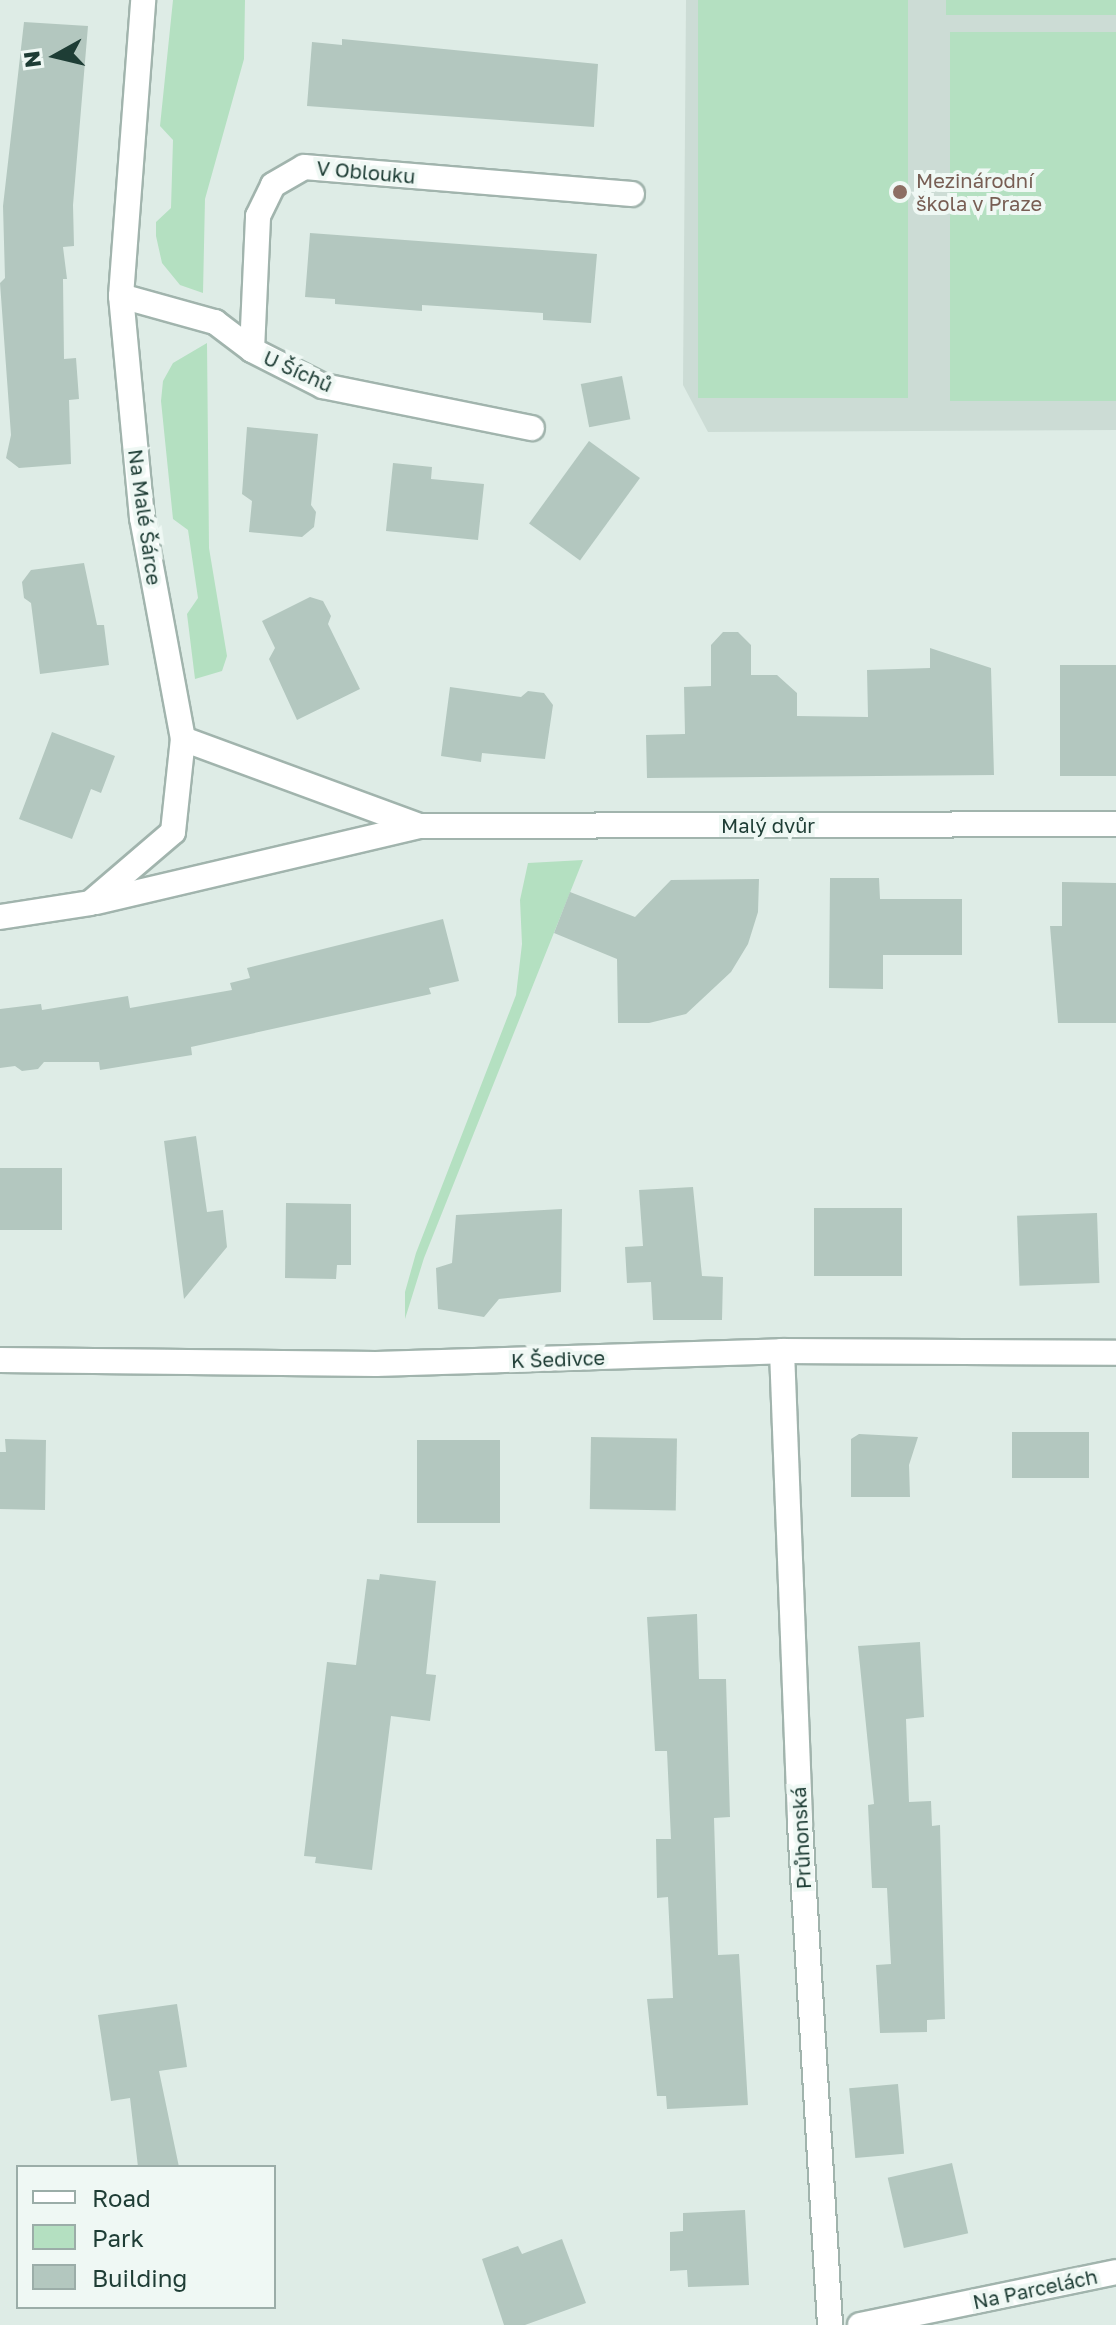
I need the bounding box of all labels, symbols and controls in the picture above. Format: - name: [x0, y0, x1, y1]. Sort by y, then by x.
- north arrow: [16, 16, 96, 96]
- text: N: [17, 49, 46, 70]
- street label: V Oblouku: [316, 156, 416, 188]
- place label: Mezinárodní škola v Praze: [916, 168, 1042, 215]
- marker: Mezinárodní škola v Praze: [891, 183, 909, 201]
- street label: U Šíchů: [260, 345, 336, 397]
- street label: Na Malé Šárce: [124, 447, 166, 587]
- street label: Malý dvůr: [721, 813, 815, 837]
- street label: K Šedivce: [511, 1345, 605, 1373]
- street label: Průhonská: [786, 1786, 816, 1890]
- legend: [16, 2165, 276, 2309]
- text: Road: [92, 2183, 151, 2212]
- text: Park: [92, 2223, 144, 2252]
- text: Building: [92, 2263, 187, 2292]
- street label: Na Parcelách: [971, 2264, 1099, 2314]

